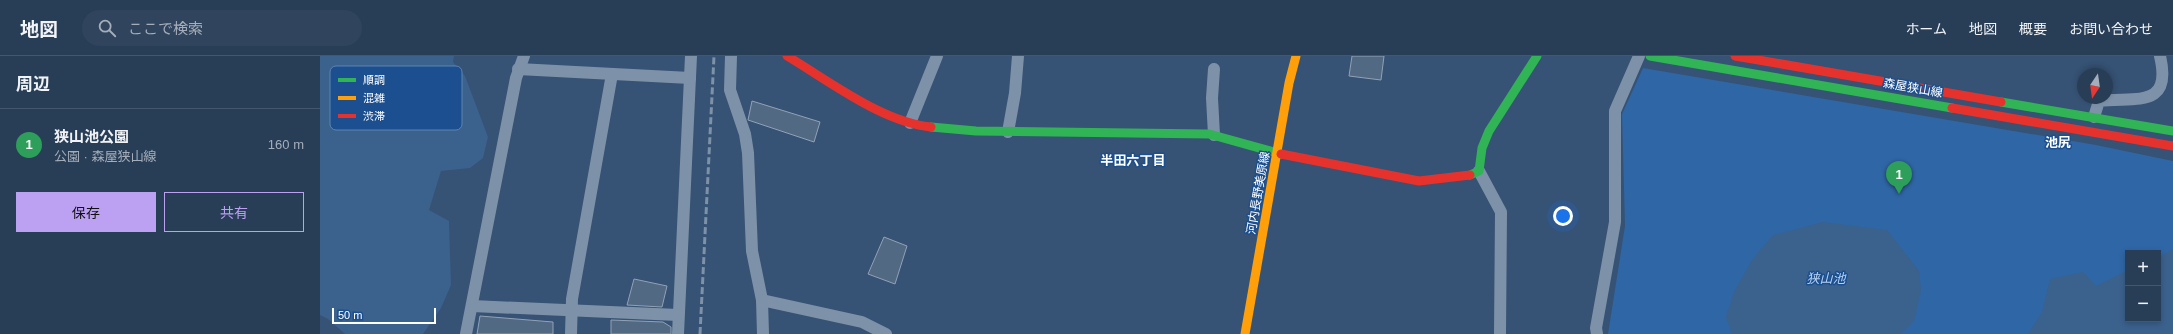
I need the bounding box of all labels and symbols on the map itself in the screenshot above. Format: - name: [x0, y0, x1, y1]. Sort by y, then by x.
- legend: [330, 66, 462, 130]
- north arrow: [2077, 68, 2113, 104]
- text: 順調: [363, 74, 385, 86]
- street label: 森屋狭山線: [1882, 76, 1944, 100]
- text: 混雑: [363, 92, 385, 104]
- text: 渋滞: [363, 110, 385, 122]
- district label: 池尻: [2045, 135, 2071, 150]
- street label: 河内長野美原線: [1244, 150, 1272, 236]
- district label: 半田六丁目: [1100, 153, 1166, 168]
- pin: 1: [1886, 161, 1912, 194]
- your location: [1553, 206, 1573, 226]
- water label: 狭山池: [1806, 271, 1847, 286]
- scale bar: [332, 306, 436, 325]

